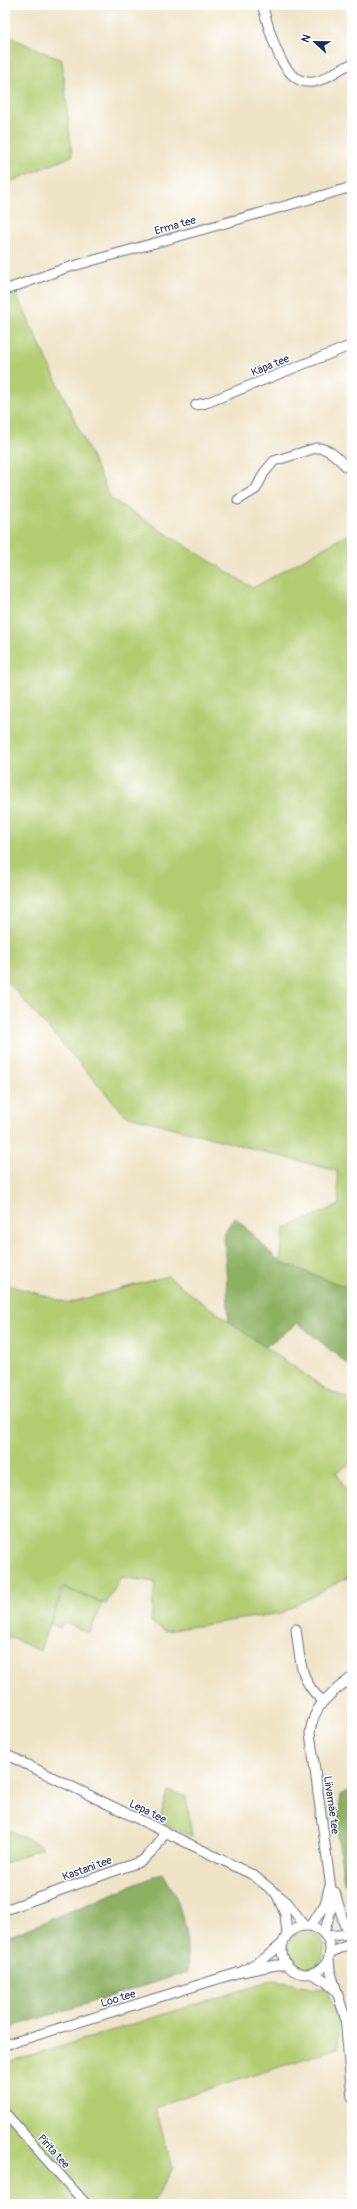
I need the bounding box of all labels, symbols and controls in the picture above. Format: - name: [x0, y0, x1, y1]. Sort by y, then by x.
- north arrow: [295, 22, 335, 62]
- text: N: [299, 32, 314, 44]
- street label: Erma tee: [153, 213, 198, 238]
- street label: Käpa tee: [249, 352, 292, 379]
- street label: Liivamäe tee: [321, 1775, 342, 1836]
- street label: Lepa tee: [127, 1797, 169, 1826]
- street label: Kastani tee: [61, 1853, 114, 1883]
- street label: Loo tee: [99, 1987, 138, 2010]
- street label: Pirita tee: [35, 2132, 73, 2171]

